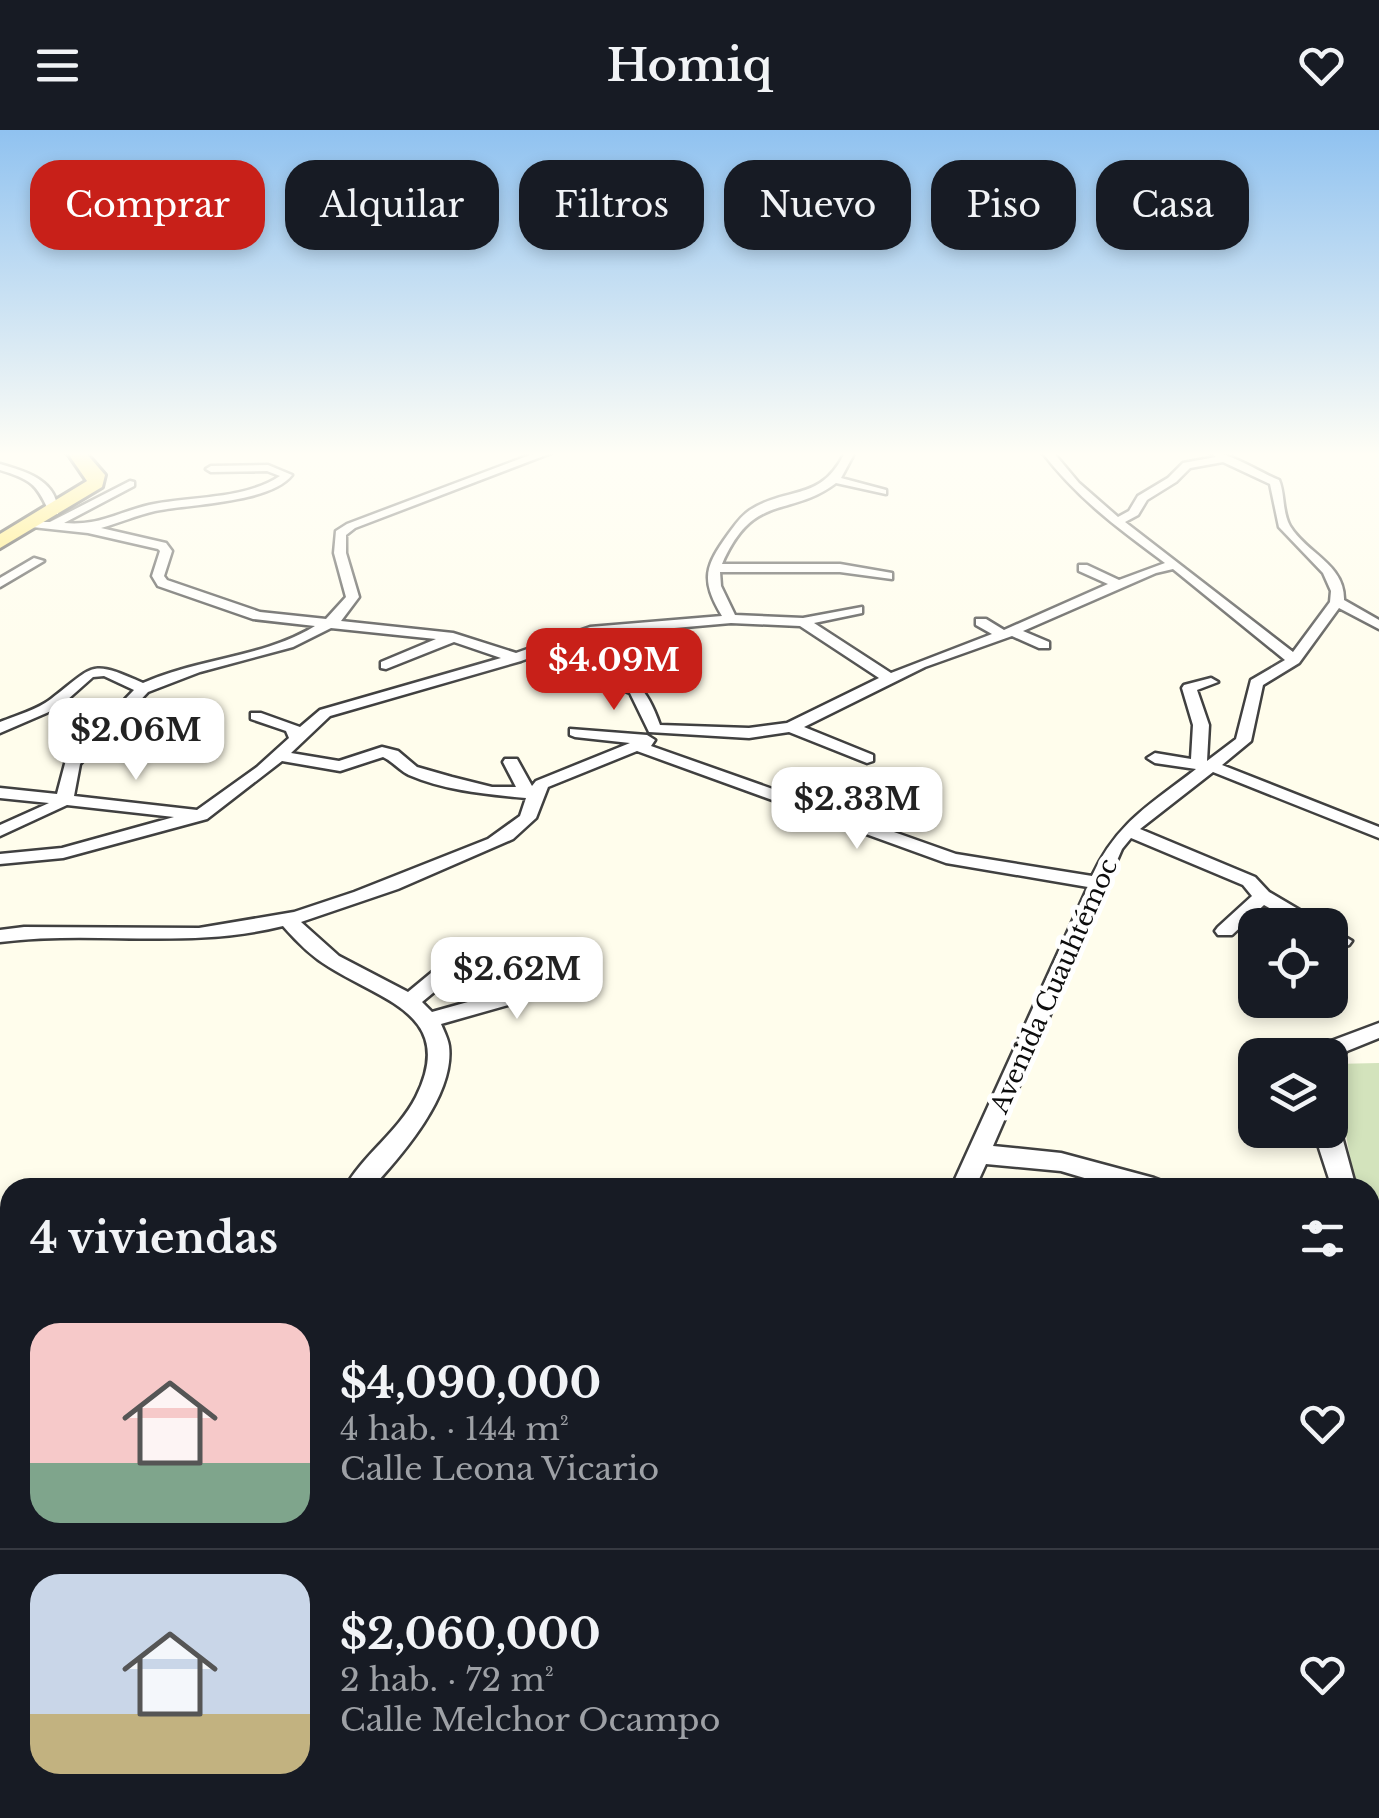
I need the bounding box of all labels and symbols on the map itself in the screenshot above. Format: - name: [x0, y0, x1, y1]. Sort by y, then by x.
- pin: $4.09M: [533, 628, 695, 713]
- pin: $2.06M: [55, 698, 217, 783]
- pin: $2.33M: [776, 767, 938, 852]
- street label: Avenida Cuauhtémoc: [983, 854, 1124, 1119]
- pin: $2.62M: [436, 937, 598, 1022]

